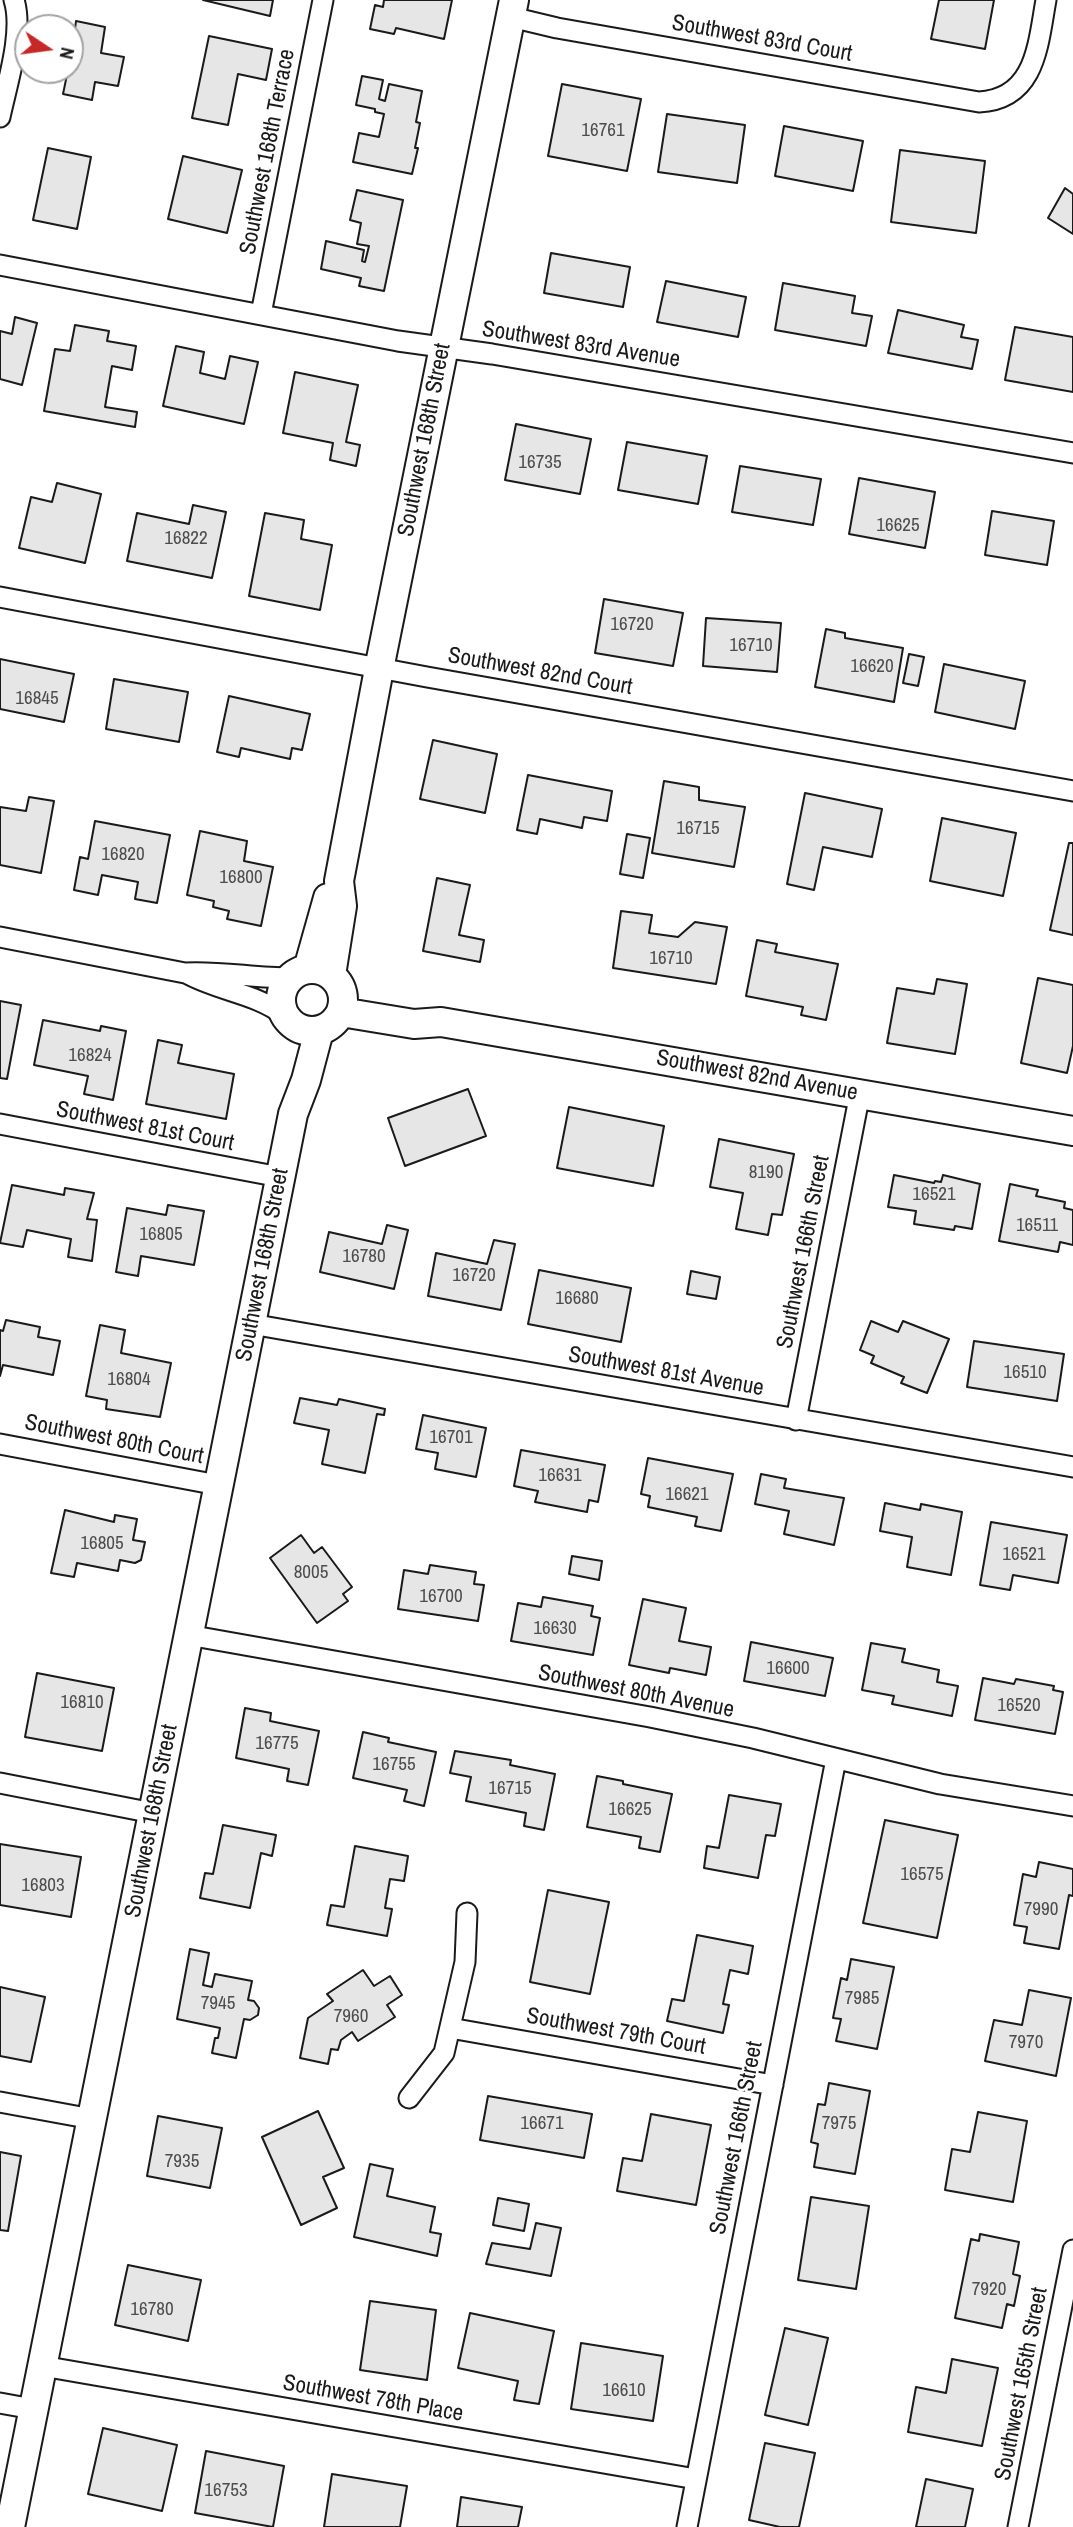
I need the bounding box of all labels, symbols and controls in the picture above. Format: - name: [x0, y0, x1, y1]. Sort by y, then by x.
- street label: Southwest 83rd Court: [670, 10, 854, 68]
- north arrow: [14, 14, 84, 84]
- text: N: [54, 45, 81, 62]
- street label: Southwest 168th Terrace: [235, 47, 301, 257]
- house number: 16761: [581, 120, 625, 142]
- street label: Southwest 83rd Avenue: [480, 316, 682, 374]
- street label: Southwest 168th Street: [393, 341, 457, 539]
- house number: 16735: [518, 452, 562, 474]
- house number: 16625: [876, 515, 920, 537]
- house number: 16822: [164, 528, 208, 550]
- house number: 16720: [610, 614, 654, 636]
- house number: 16710: [729, 635, 773, 657]
- street label: Southwest 82nd Court: [446, 642, 634, 702]
- house number: 16620: [850, 656, 894, 678]
- house number: 16845: [15, 688, 59, 710]
- house number: 16715: [676, 818, 720, 840]
- house number: 16820: [101, 844, 145, 866]
- house number: 16800: [219, 867, 263, 889]
- house number: 16710: [649, 948, 693, 970]
- house number: 16824: [68, 1045, 112, 1067]
- street label: Southwest 82nd Avenue: [654, 1045, 860, 1107]
- street label: Southwest 81st Court: [54, 1096, 236, 1158]
- street label: Southwest 166th Street: [772, 1153, 836, 1351]
- house number: 8190: [749, 1162, 783, 1184]
- street label: Southwest 168th Street: [231, 1166, 295, 1364]
- house number: 16521: [912, 1184, 956, 1206]
- house number: 16511: [1016, 1215, 1058, 1237]
- house number: 16805: [139, 1224, 183, 1246]
- house number: 16780: [342, 1246, 386, 1268]
- house number: 16720: [452, 1265, 496, 1287]
- house number: 16680: [555, 1288, 599, 1310]
- street label: Southwest 81st Avenue: [566, 1341, 766, 1403]
- house number: 16510: [1003, 1362, 1047, 1384]
- house number: 16804: [107, 1369, 151, 1391]
- street label: Southwest 80th Court: [22, 1409, 206, 1471]
- house number: 16701: [429, 1427, 473, 1449]
- house number: 16631: [538, 1465, 582, 1487]
- house number: 16621: [665, 1484, 709, 1506]
- house number: 16805: [80, 1533, 124, 1555]
- house number: 16521: [1002, 1544, 1046, 1566]
- house number: 8005: [294, 1562, 328, 1584]
- house number: 16700: [419, 1586, 463, 1608]
- house number: 16630: [533, 1618, 577, 1640]
- house number: 16600: [766, 1658, 810, 1680]
- street label: Southwest 80th Avenue: [536, 1659, 736, 1725]
- house number: 16810: [60, 1692, 104, 1714]
- house number: 16520: [997, 1695, 1041, 1717]
- street label: Southwest 168th Street: [120, 1722, 184, 1920]
- house number: 16775: [255, 1733, 299, 1755]
- house number: 16755: [372, 1754, 416, 1776]
- house number: 16715: [488, 1778, 532, 1800]
- house number: 16625: [608, 1799, 652, 1821]
- house number: 16575: [900, 1864, 944, 1886]
- house number: 16803: [21, 1875, 65, 1897]
- house number: 7990: [1024, 1899, 1058, 1921]
- house number: 7985: [845, 1988, 879, 2010]
- house number: 7945: [201, 1993, 235, 2015]
- street label: Southwest 79th Court: [524, 2003, 708, 2061]
- house number: 7960: [334, 2006, 368, 2028]
- house number: 7970: [1009, 2032, 1043, 2054]
- street label: Southwest 166th Street: [705, 2039, 769, 2237]
- house number: 16671: [520, 2113, 564, 2135]
- house number: 7975: [822, 2113, 856, 2135]
- house number: 7935: [165, 2151, 199, 2173]
- house number: 7920: [972, 2279, 1006, 2301]
- street label: Southwest 165th Street: [990, 2285, 1054, 2483]
- house number: 16780: [130, 2299, 174, 2321]
- street label: Southwest 78th Place: [281, 2370, 465, 2428]
- house number: 16610: [602, 2380, 646, 2402]
- house number: 16753: [204, 2480, 248, 2502]

